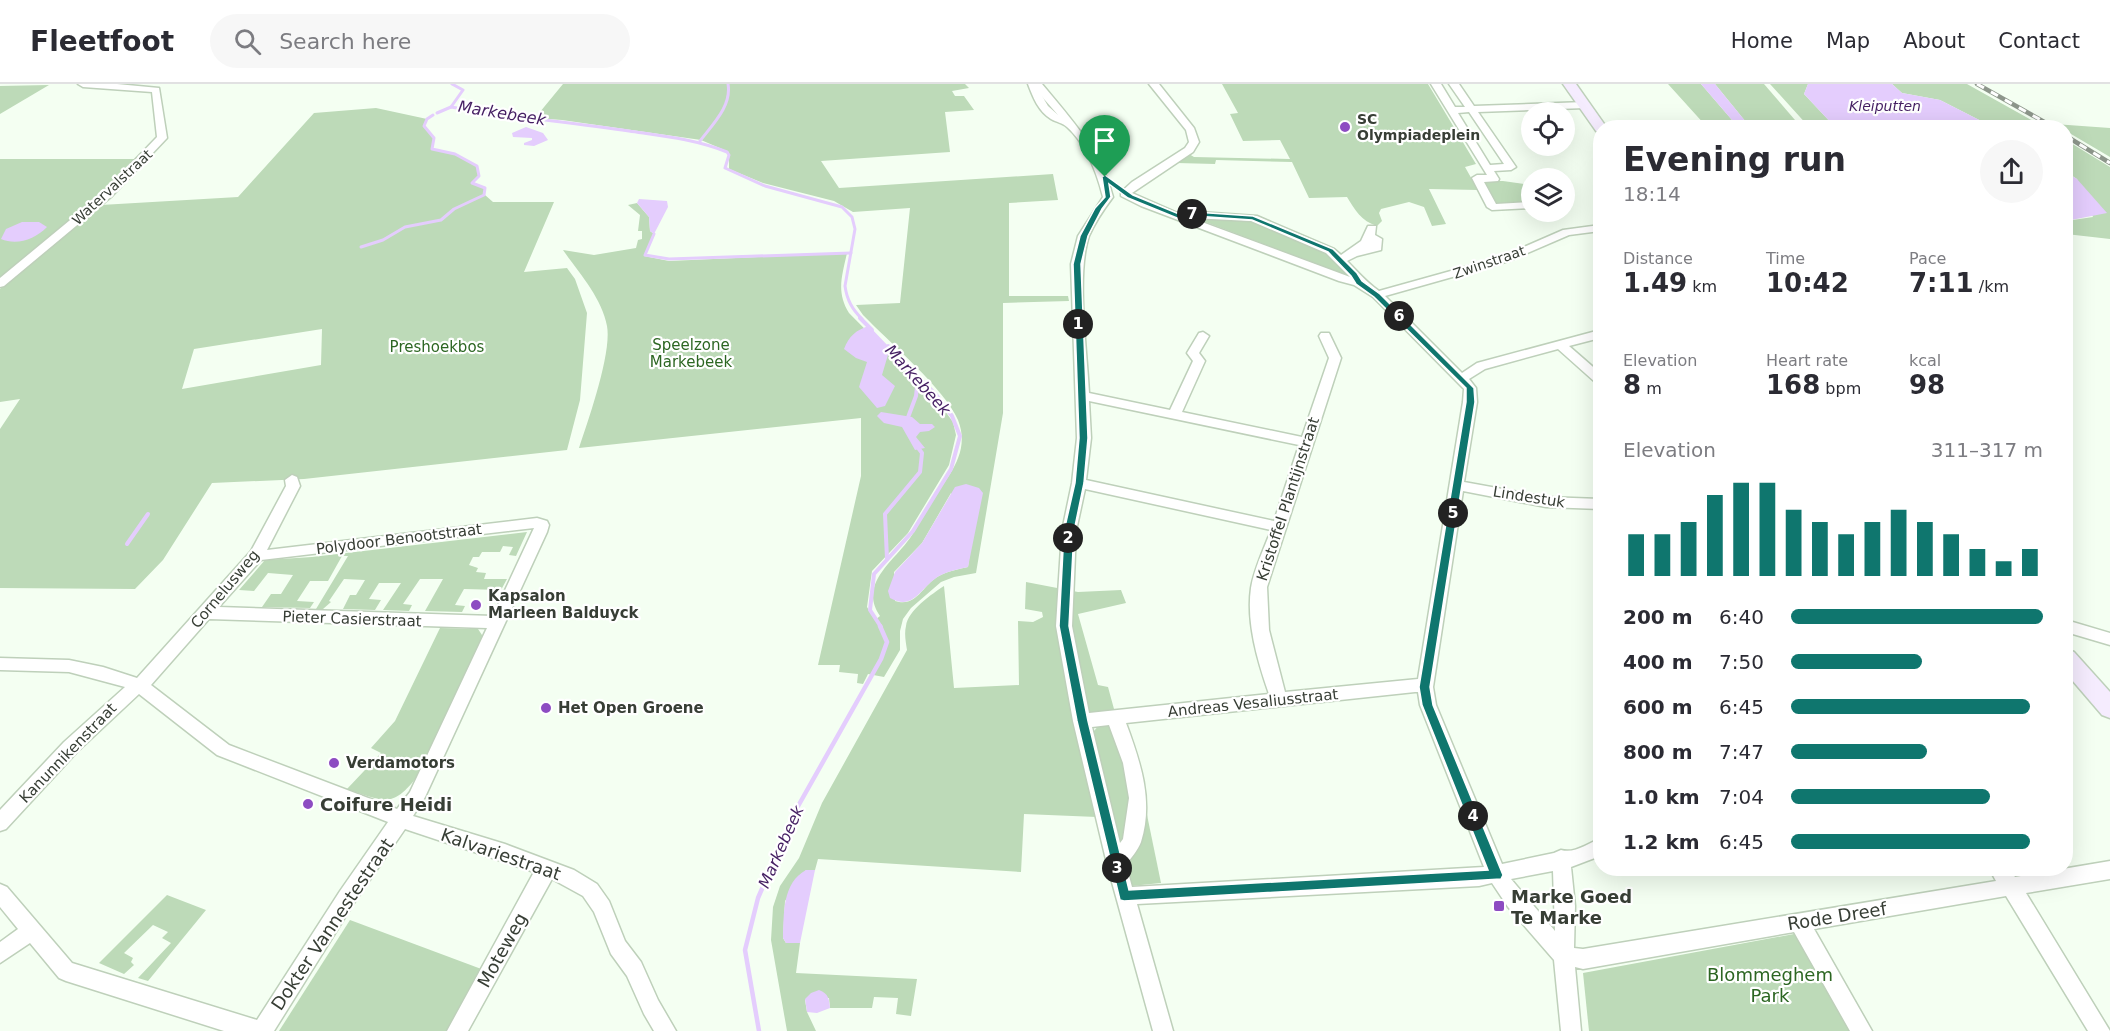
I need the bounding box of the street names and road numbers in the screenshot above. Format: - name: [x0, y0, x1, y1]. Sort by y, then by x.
- street label: Watervalstraat: [69, 146, 156, 228]
- street label: Zwinstraat: [1451, 242, 1528, 282]
- street label: Kristoffel Plantijnstraat: [1253, 415, 1323, 583]
- street label: Lindestuk: [1492, 482, 1567, 512]
- street label: Polydoor Benootstraat: [315, 520, 483, 558]
- street label: Cornelusweg: [187, 546, 263, 632]
- street label: Pieter Casierstraat: [282, 608, 422, 630]
- street label: Andreas Vesaliusstraat: [1167, 685, 1339, 721]
- street label: Kanunnikenstraat: [16, 699, 120, 807]
- street label: Kalvariestraat: [438, 824, 564, 884]
- street label: Dokter Vannestestraat: [267, 834, 397, 1014]
- street label: Rode Dreef: [1786, 898, 1889, 934]
- street label: Moteweg: [473, 909, 531, 991]

